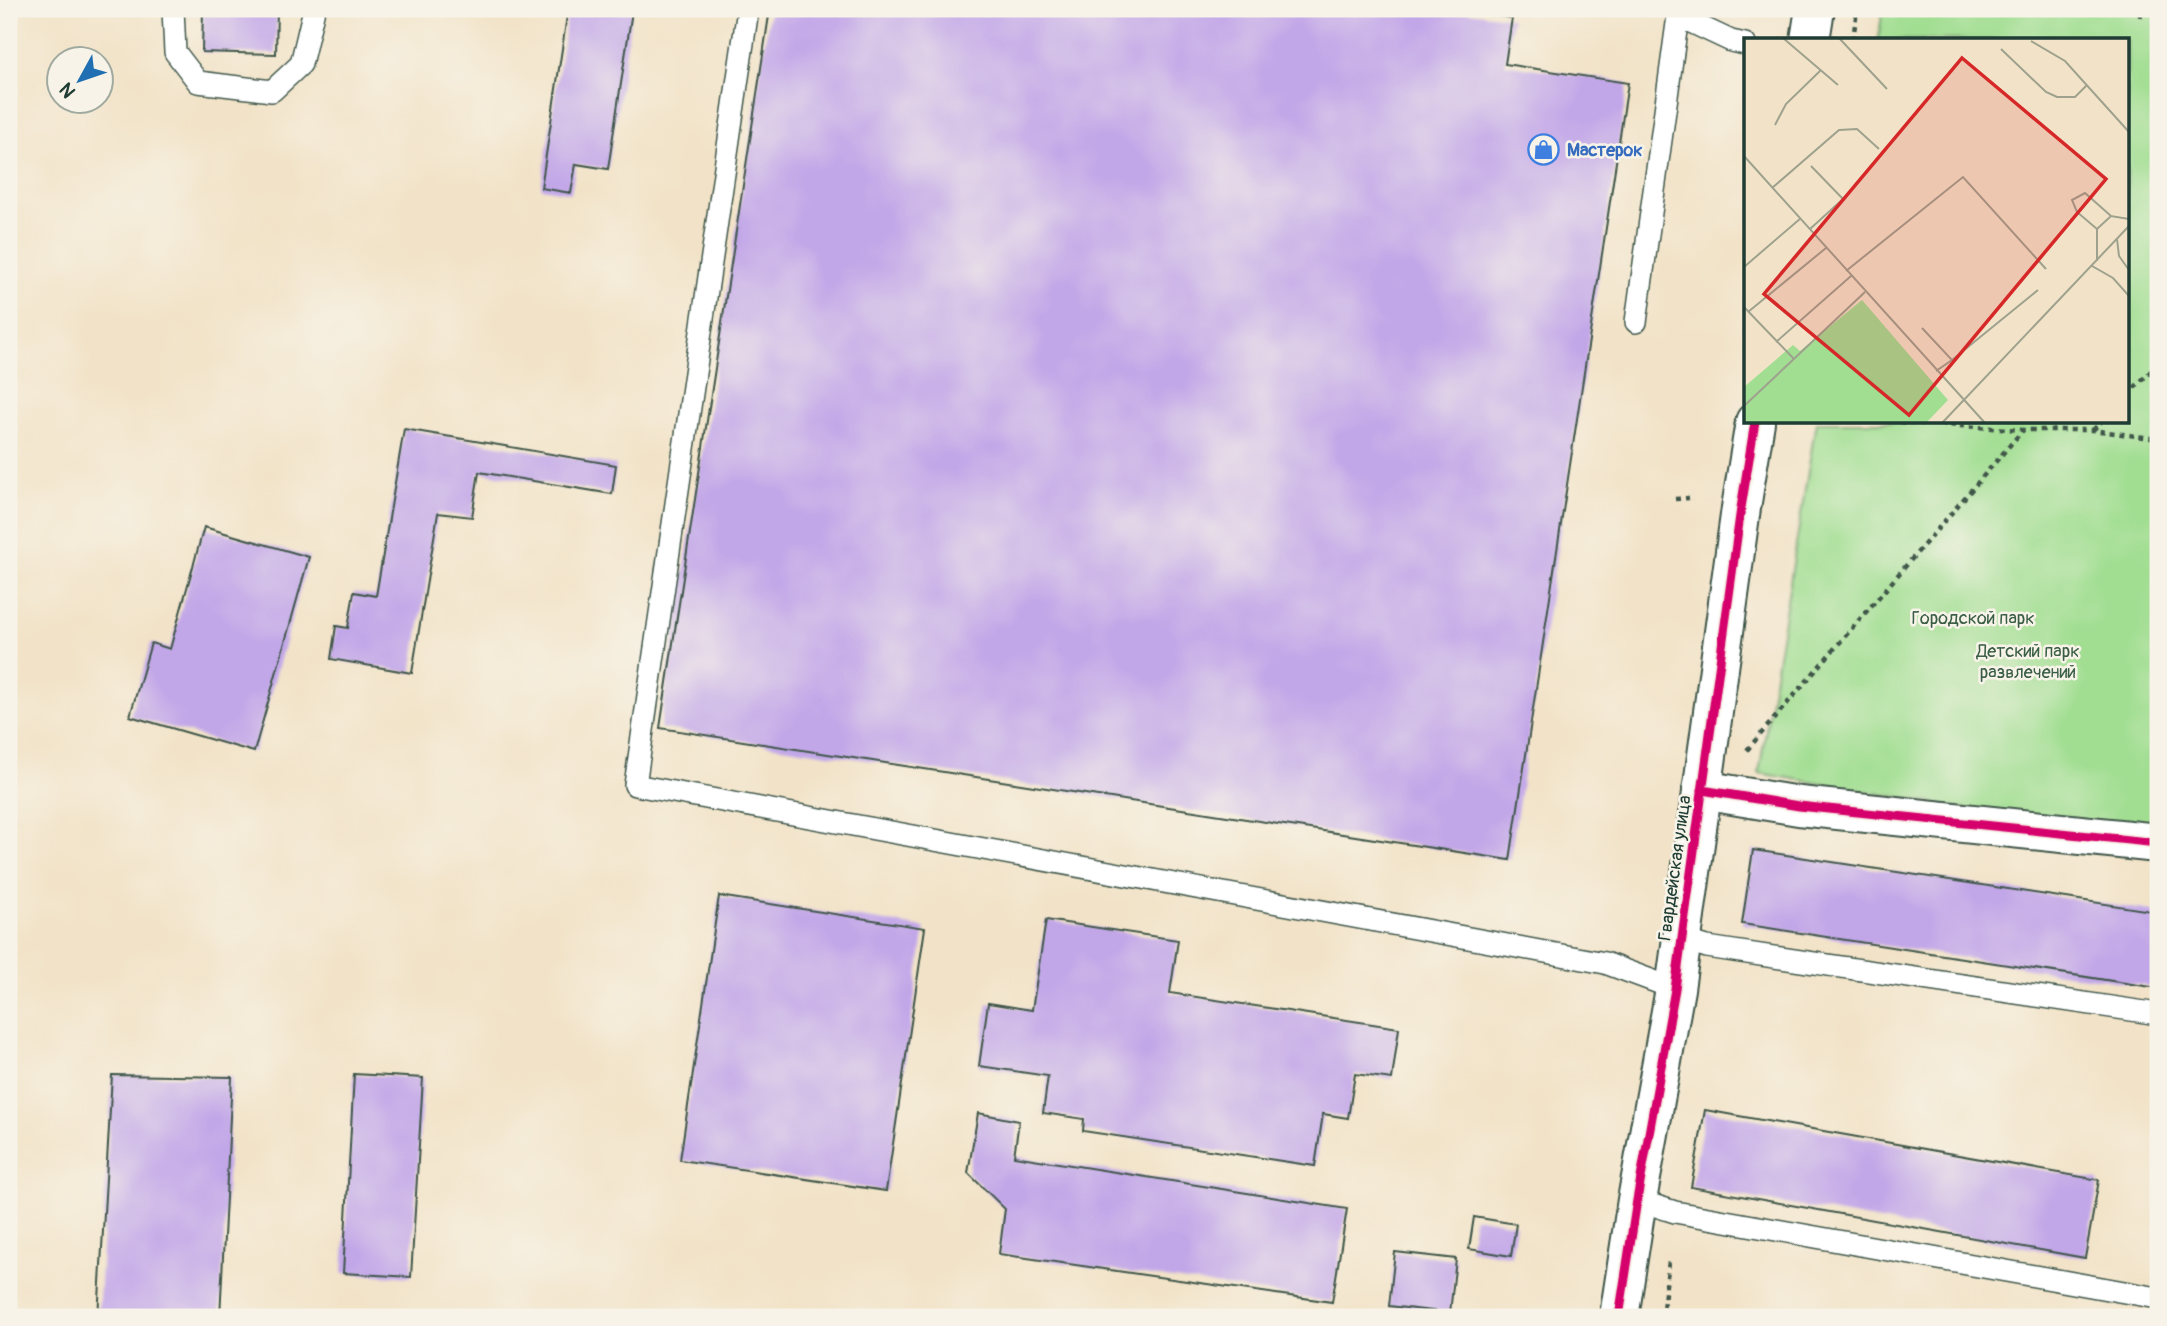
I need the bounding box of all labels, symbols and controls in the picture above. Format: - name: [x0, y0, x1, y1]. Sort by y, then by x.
- inset map: [1744, 38, 2128, 424]
- north arrow: [46, 46, 116, 116]
- text: N: [54, 78, 81, 103]
- shop icon: Мастерок: [1527, 133, 1561, 167]
- place label: Мастерок: [1567, 139, 1642, 162]
- park label: Городской парк: [1911, 607, 2035, 630]
- park label: Детский парк развлечений: [1976, 640, 2080, 684]
- street label: Гвардейская улица: [1653, 794, 1697, 942]

